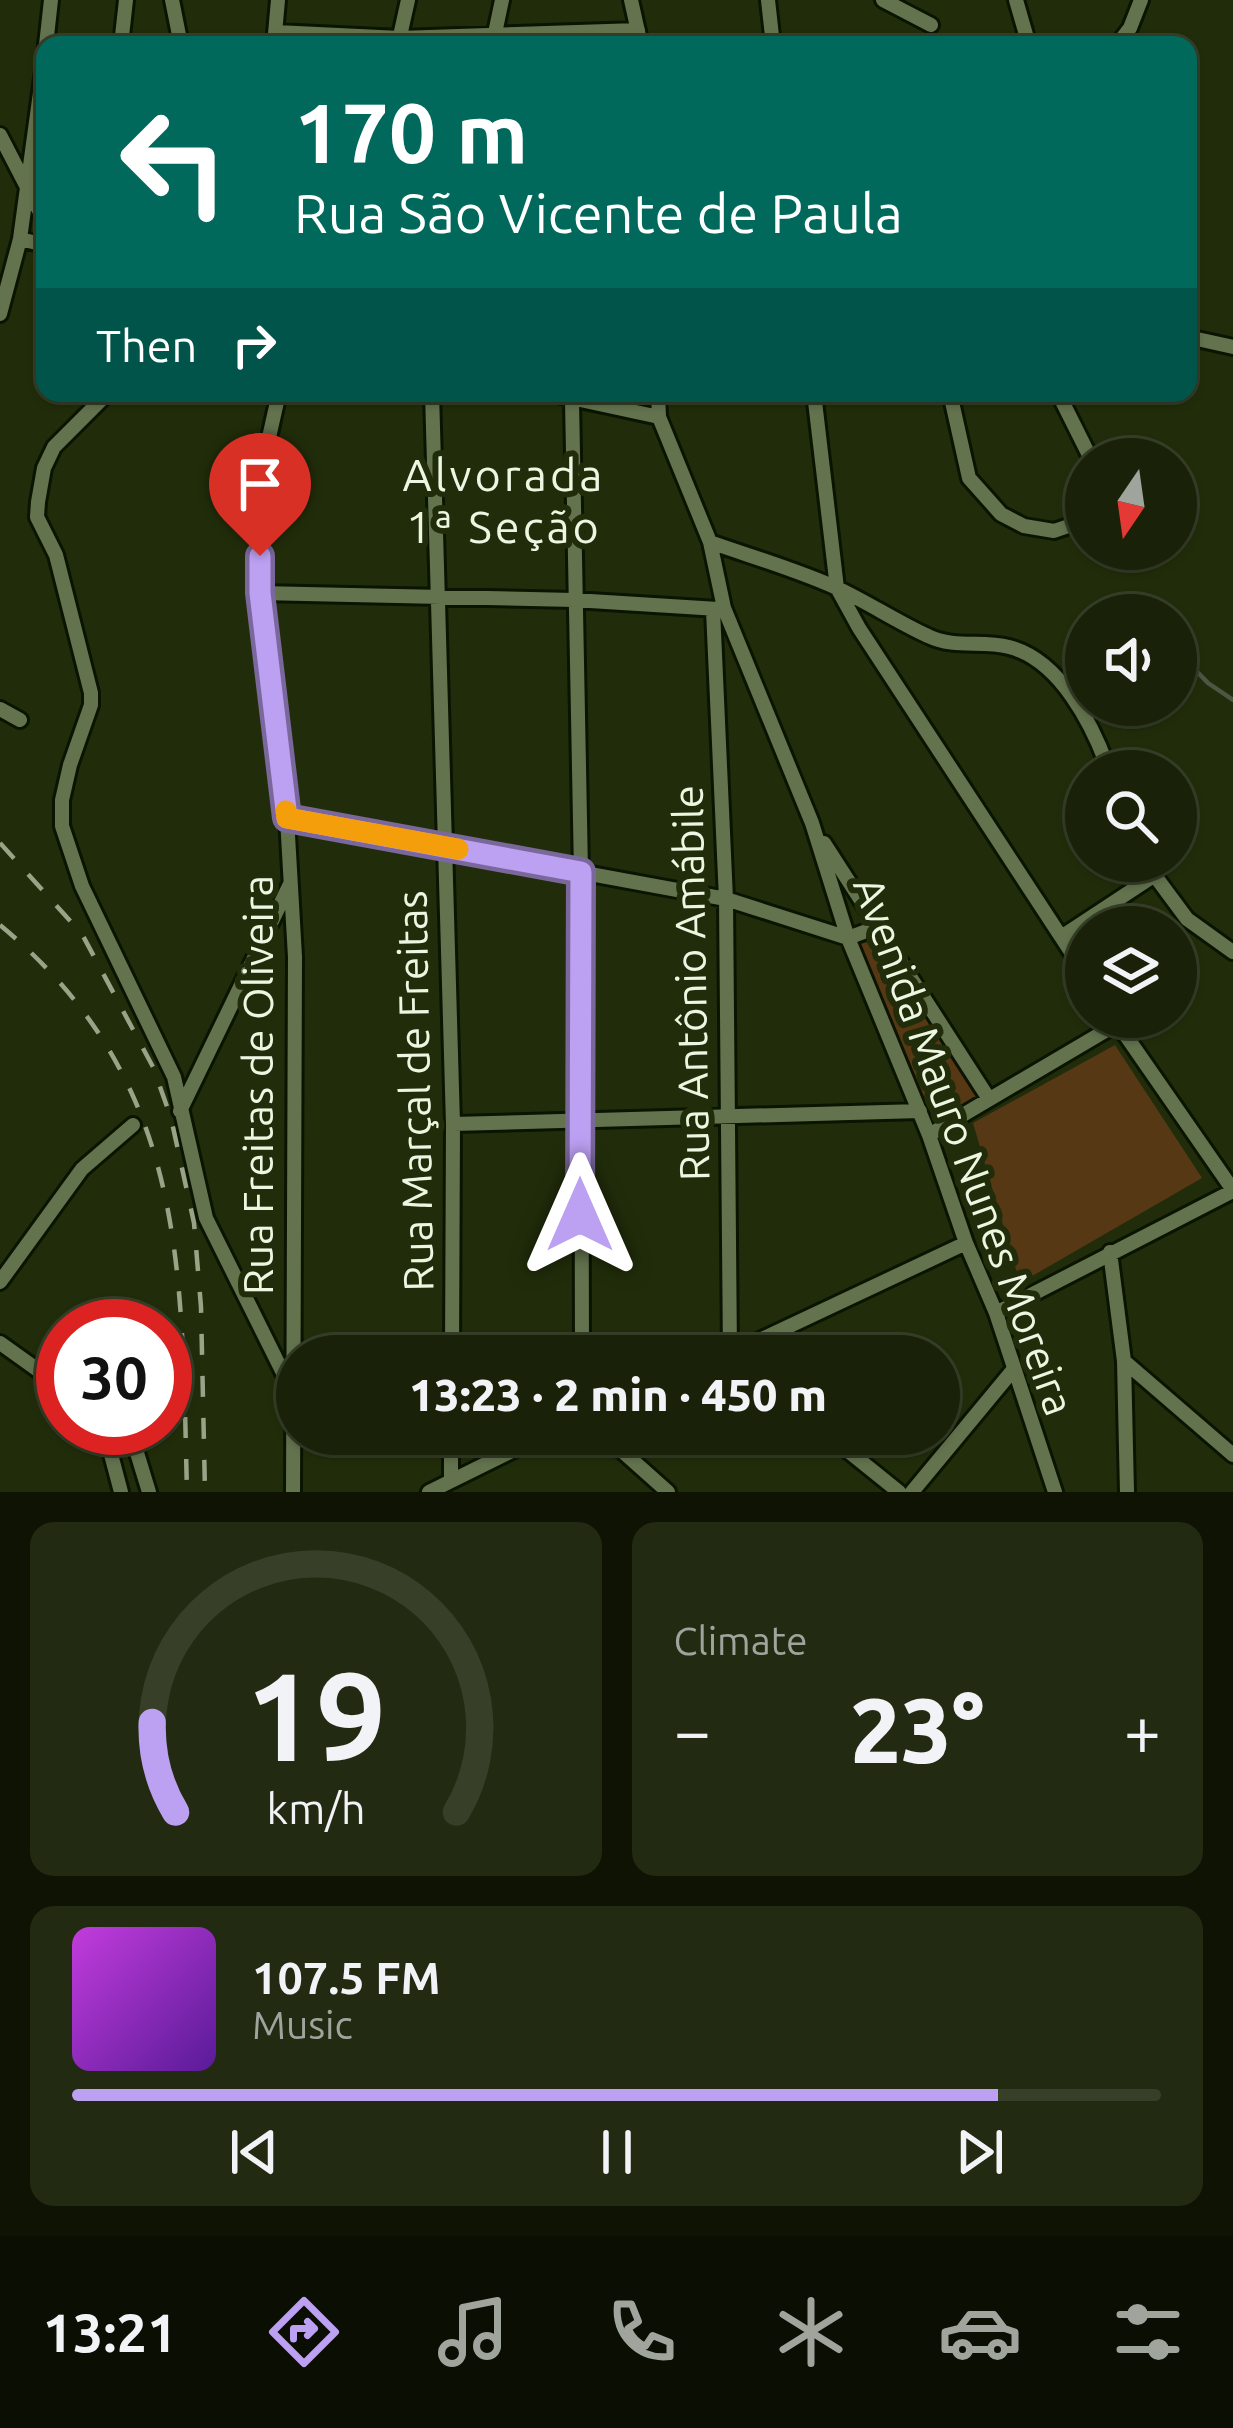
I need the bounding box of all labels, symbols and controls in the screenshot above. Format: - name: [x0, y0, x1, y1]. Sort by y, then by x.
- icon: left: [96, 84, 252, 240]
- text: 170 m: [294, 85, 528, 179]
- text: Rua São Vicente de Paula: [294, 183, 903, 243]
- icon: right: [221, 312, 287, 378]
- text: Then: [96, 320, 197, 371]
- pin: [209, 433, 311, 556]
- north arrow: [1065, 438, 1197, 570]
- map controls: [1065, 438, 1197, 1038]
- district label: Alvorada 1ª Seção: [403, 449, 605, 552]
- icon: arrive: [227, 451, 293, 517]
- button: sound: [1065, 594, 1197, 726]
- button: search: [1065, 750, 1197, 882]
- street label: Rua Antônio Amábile: [664, 785, 717, 1181]
- street label: Avenida Mauro Nunes Moreira: [845, 870, 1084, 1421]
- street label: Rua Freitas de Oliveira: [234, 875, 281, 1295]
- street label: Rua Marçal de Freitas: [388, 890, 441, 1292]
- button: layers: [1065, 906, 1197, 1038]
- position arrow: [517, 1152, 643, 1278]
- speed limit sign: 30: [36, 1299, 192, 1455]
- text: 13:23 · 2 min · 450 m: [409, 1369, 827, 1420]
- text: Climate: [674, 1619, 808, 1662]
- text: 19: [245, 1645, 386, 1785]
- text: 23°: [850, 1679, 984, 1780]
- text: −: [674, 1693, 711, 1767]
- text: +: [1124, 1693, 1161, 1767]
- text: km/h: [266, 1784, 365, 1832]
- text: 107.5 FM: [252, 1952, 441, 2003]
- text: Music: [252, 2003, 353, 2046]
- icon: previous: [221, 2119, 287, 2185]
- icon: pause: [584, 2119, 650, 2185]
- icon: next: [947, 2119, 1013, 2185]
- icon: directions: [262, 2290, 346, 2374]
- icon: music: [431, 2290, 515, 2374]
- icon: phone: [600, 2290, 684, 2374]
- icon: climate: [769, 2290, 853, 2374]
- icon: car: [938, 2290, 1022, 2374]
- icon: filters: [1106, 2290, 1190, 2374]
- text: 13:21: [42, 2302, 178, 2362]

